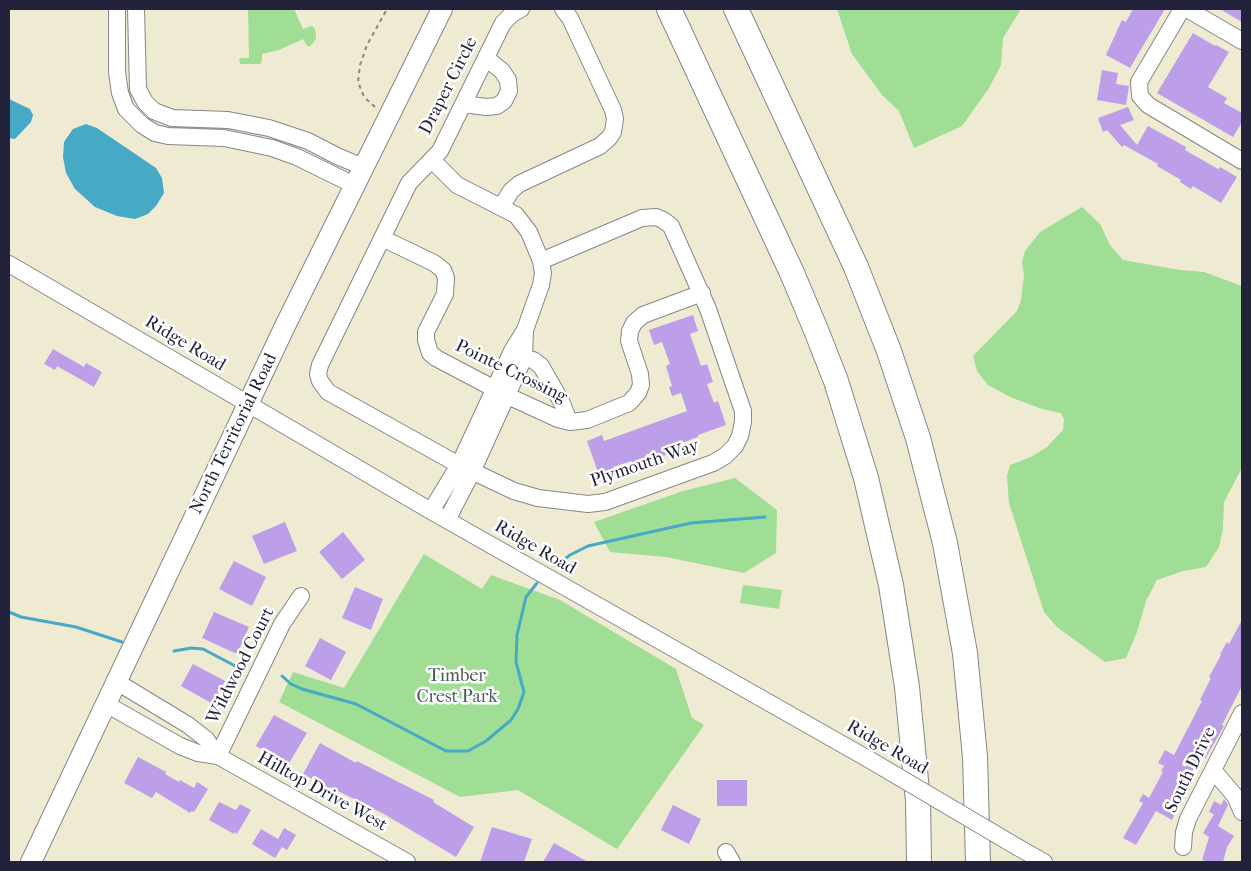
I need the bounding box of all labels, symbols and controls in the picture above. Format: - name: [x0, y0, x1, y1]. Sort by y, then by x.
- street label: Draper Circle: [415, 34, 483, 138]
- street label: Ridge Road: [141, 311, 229, 377]
- street label: Pointe Crossing: [452, 336, 570, 408]
- street label: North Territorial Road: [186, 350, 282, 518]
- street label: Plymouth Way: [588, 435, 702, 493]
- street label: Ridge Road: [490, 516, 580, 580]
- street label: Wildwood Court: [202, 604, 280, 728]
- park label: Timber Crest Park: [416, 666, 498, 709]
- street label: Ridge Road: [842, 716, 932, 780]
- street label: South Drive: [1161, 724, 1221, 816]
- street label: Hilltop Drive West: [253, 747, 391, 837]

